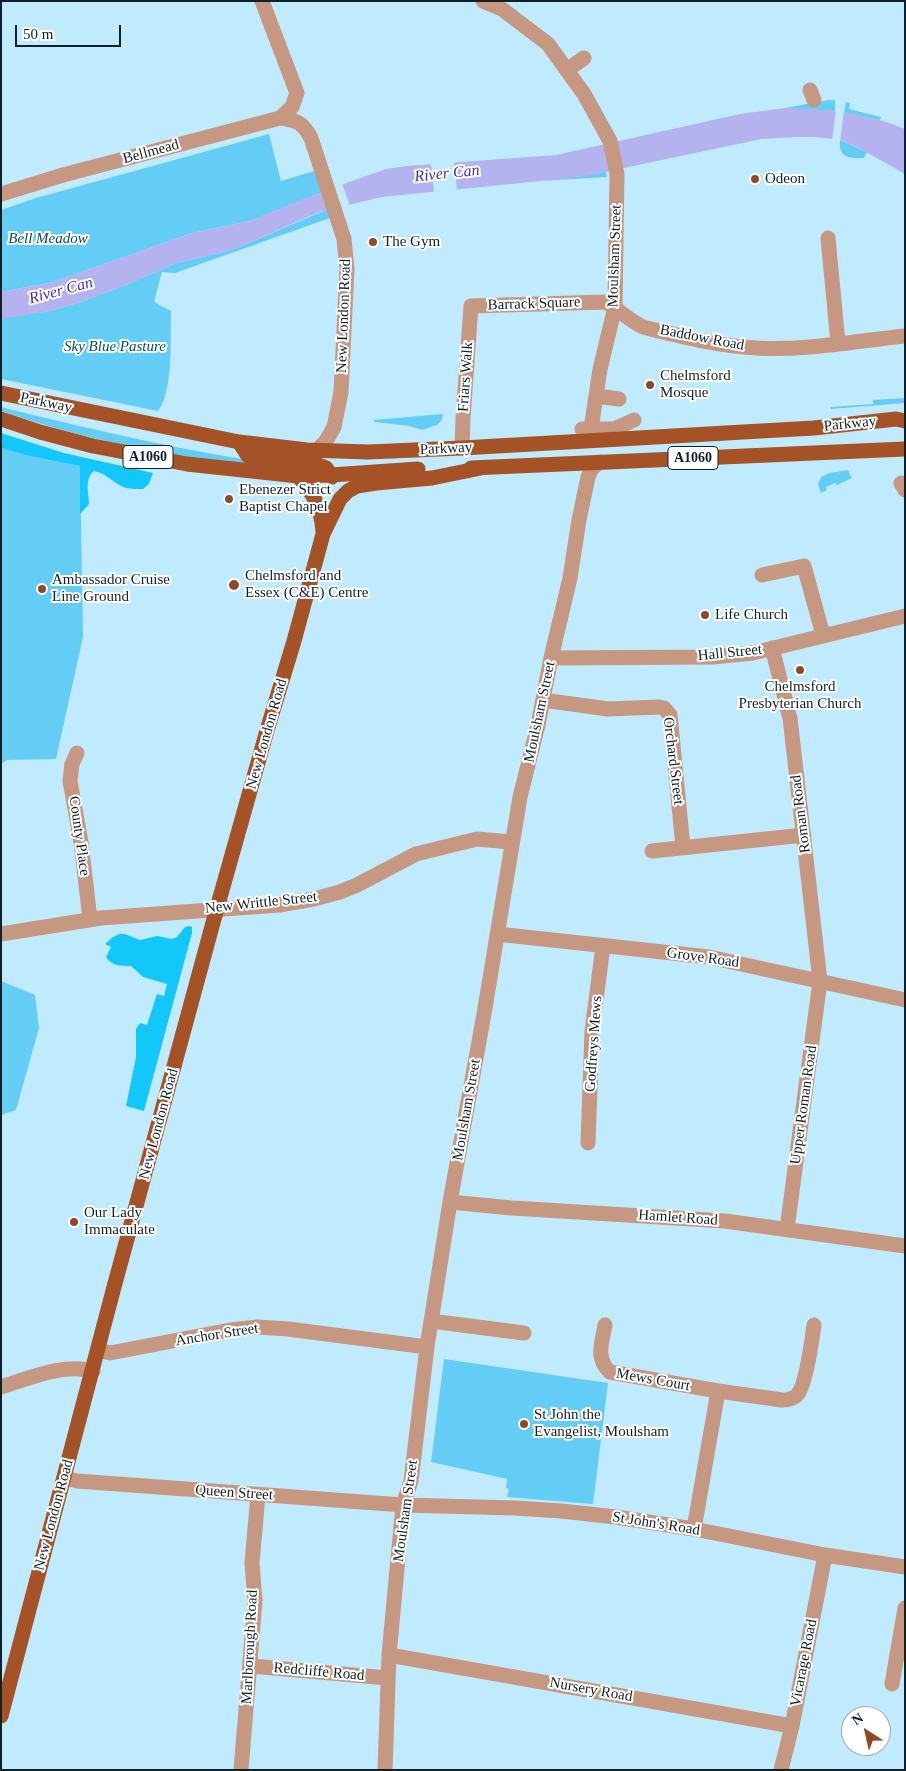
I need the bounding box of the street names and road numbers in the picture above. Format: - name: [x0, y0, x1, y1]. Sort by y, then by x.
- street label: Bellmead: [121, 136, 181, 168]
- street label: Moulsham Street: [604, 204, 626, 308]
- street label: New London Road: [333, 259, 355, 373]
- street label: Barrack Square: [487, 293, 581, 315]
- street label: Baddow Road: [658, 321, 746, 355]
- street label: Friars Walk: [455, 341, 477, 413]
- street label: Parkway: [18, 389, 74, 417]
- street label: Parkway: [823, 412, 877, 436]
- street label: Parkway: [419, 439, 473, 459]
- road number: A1060: [123, 446, 173, 468]
- road number: A1060: [668, 446, 718, 469]
- street label: Hall Street: [697, 641, 763, 665]
- street label: Moulsham Street: [520, 660, 560, 764]
- street label: New London Road: [243, 677, 291, 791]
- street label: Orchard Street: [659, 716, 687, 806]
- street label: Roman Road: [787, 774, 815, 854]
- street label: County Place: [64, 795, 94, 877]
- street label: New Writtle Street: [204, 888, 318, 918]
- street label: Grove Road: [666, 944, 740, 972]
- street label: Godfreys Mews: [582, 995, 606, 1093]
- street label: Upper Roman Road: [787, 1044, 821, 1166]
- street label: Moulsham Street: [449, 1058, 485, 1162]
- street label: New London Road: [136, 1067, 182, 1181]
- street label: Hamlet Road: [638, 1206, 718, 1230]
- street label: Anchor Street: [174, 1320, 260, 1350]
- street label: Mews Court: [615, 1365, 691, 1395]
- street label: New London Road: [31, 1458, 77, 1572]
- street label: Moulsham Street: [390, 1459, 422, 1563]
- street label: Queen Street: [195, 1481, 273, 1505]
- street label: St John's Road: [611, 1508, 701, 1540]
- street label: Marlborough Road: [238, 1589, 262, 1705]
- street label: Vicarage Road: [787, 1618, 821, 1708]
- street label: Redcliffe Road: [273, 1659, 365, 1685]
- street label: Nursery Road: [548, 1674, 634, 1706]

